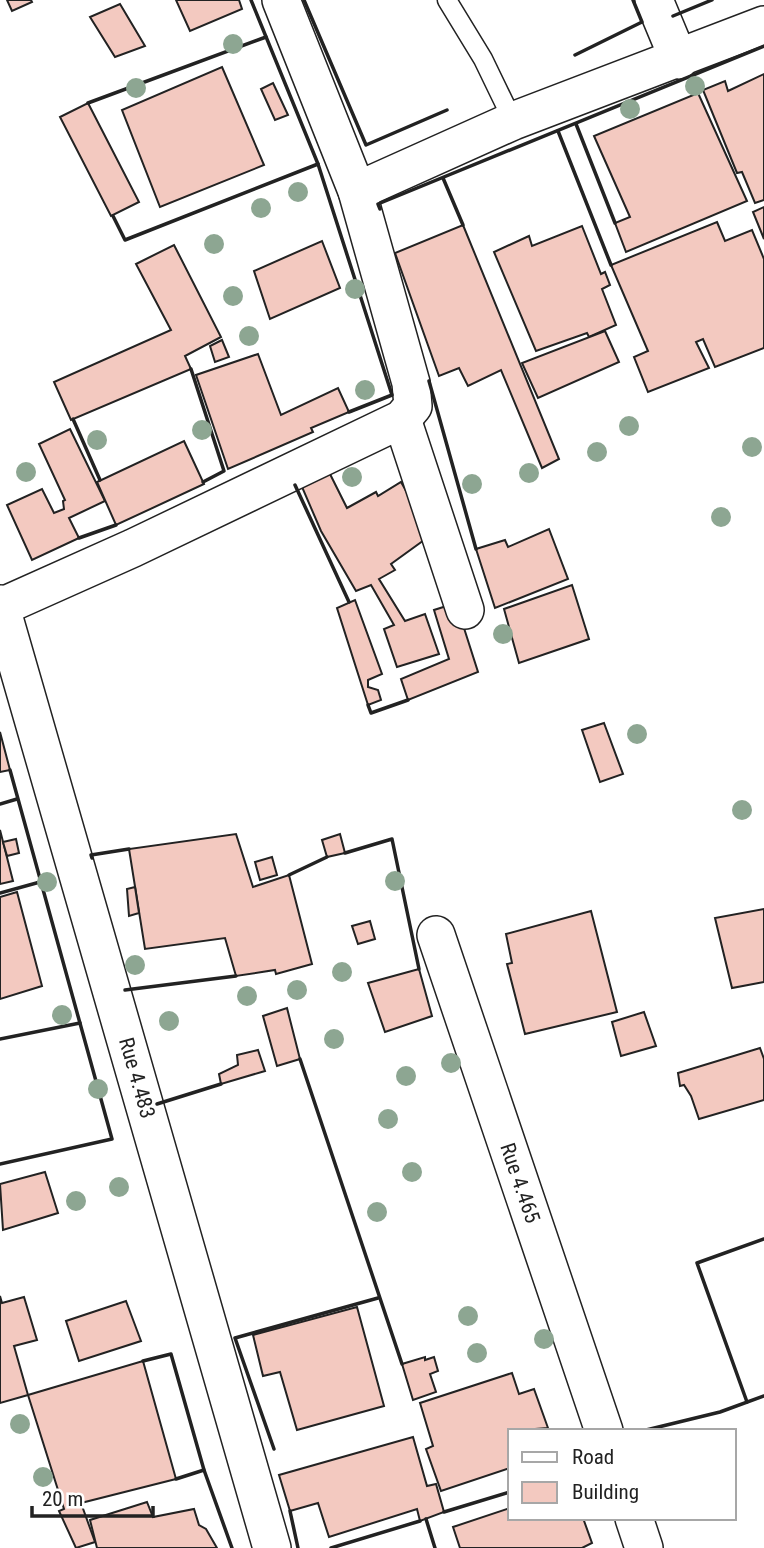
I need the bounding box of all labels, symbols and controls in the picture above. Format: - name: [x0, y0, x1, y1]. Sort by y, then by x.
- street label: Rue 4.483: [114, 1035, 160, 1121]
- street label: Rue 4.465: [495, 1140, 545, 1226]
- legend: [508, 1429, 736, 1520]
- text: Road: [572, 1445, 614, 1469]
- scale bar: [32, 1474, 152, 1518]
- text: Building: [572, 1480, 639, 1504]
- text: 20 m: [42, 1487, 83, 1511]

